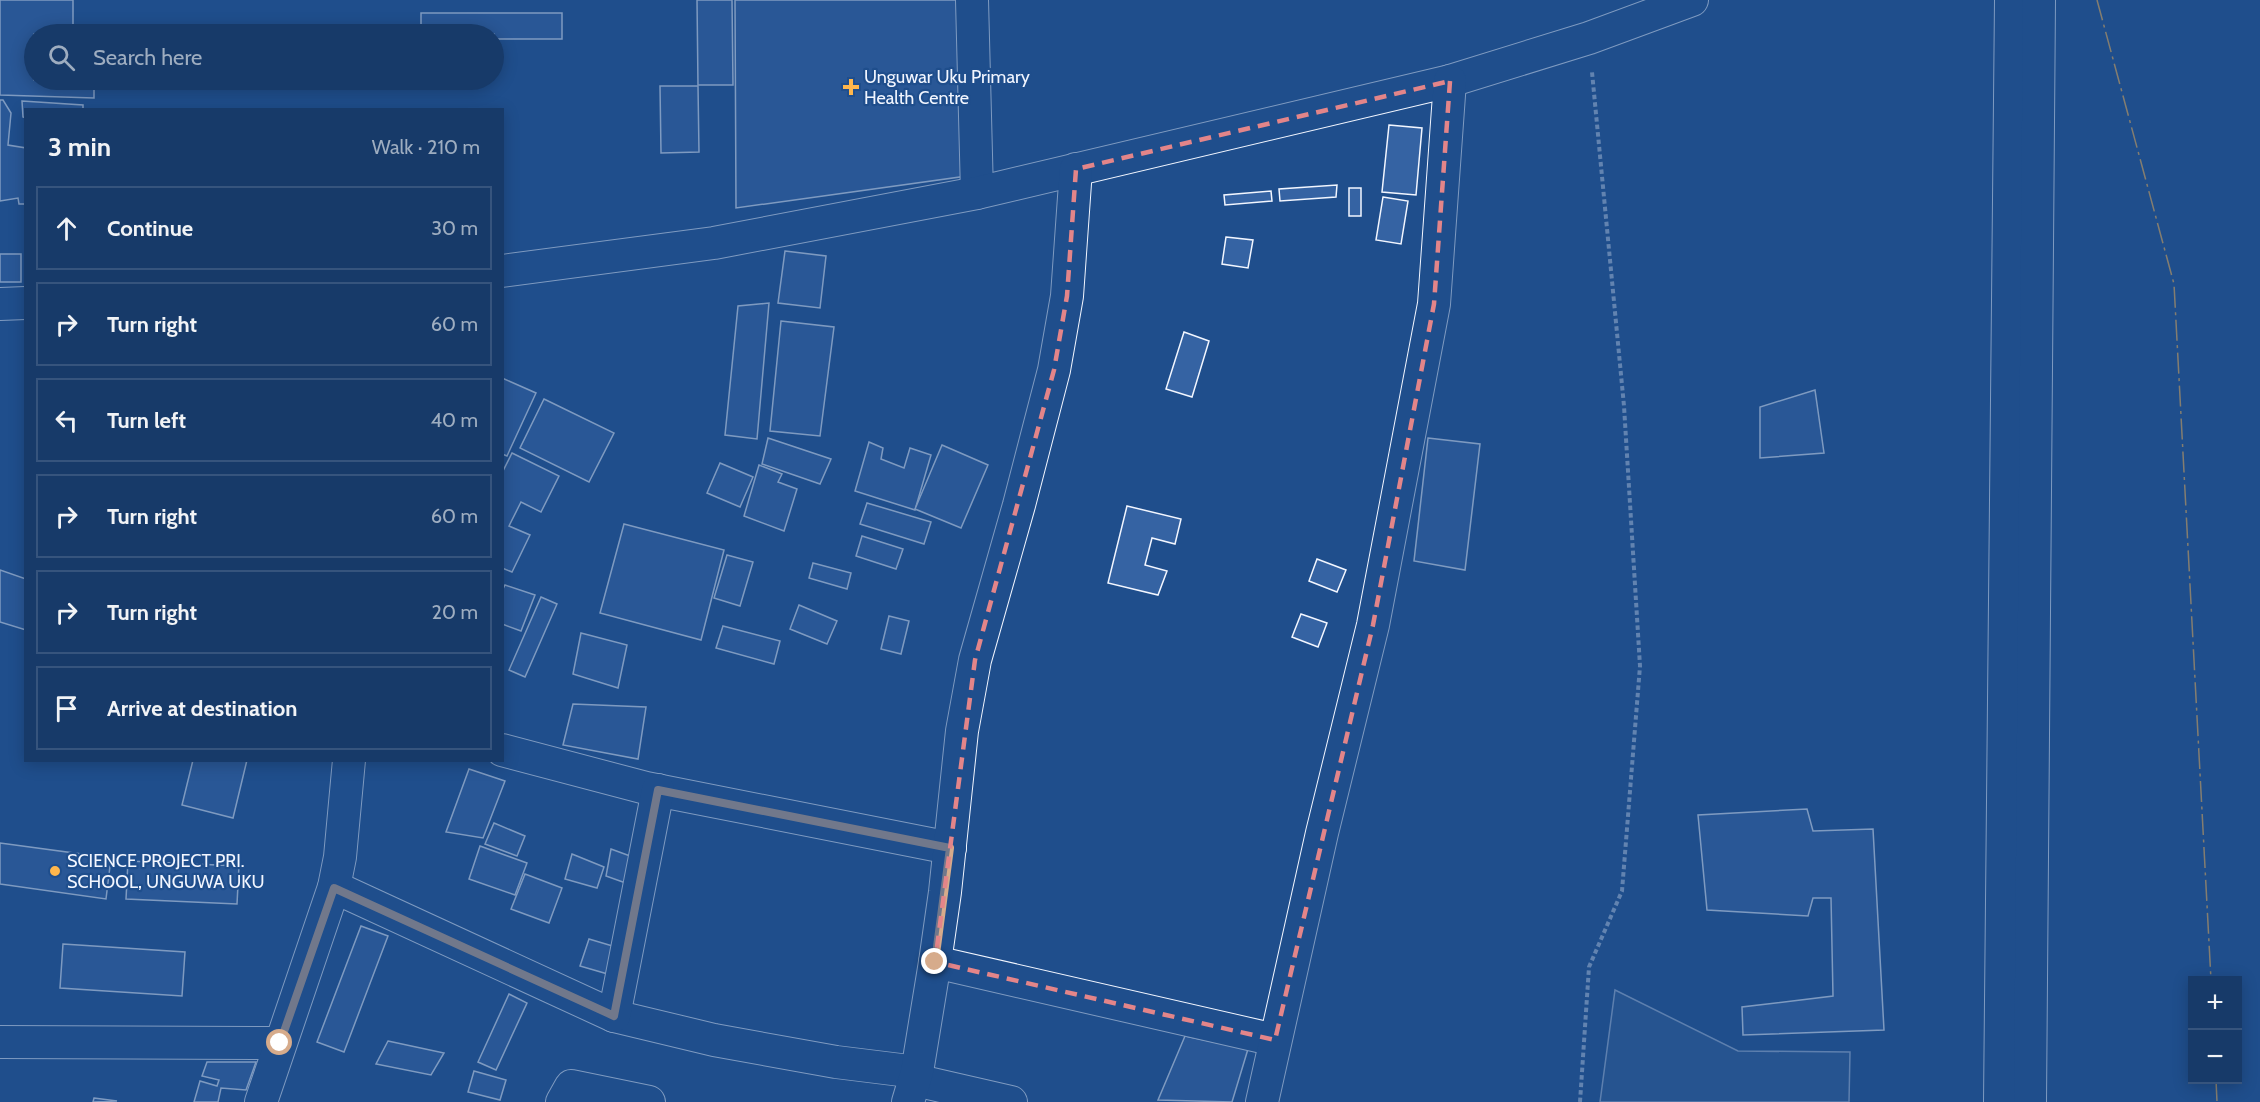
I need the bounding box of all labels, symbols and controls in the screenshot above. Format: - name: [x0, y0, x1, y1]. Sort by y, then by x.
- search box: [24, 24, 504, 90]
- icon: search: [45, 41, 78, 74]
- text: Search here: [93, 44, 202, 71]
- place label: Unguwar Uku Primary Health Centre: [864, 66, 1030, 109]
- marker: Unguwar Uku Primary Health Centre: [842, 78, 860, 96]
- text: 3 min: [48, 131, 111, 163]
- text: Walk · 210 m: [372, 135, 480, 159]
- icon: ahead: [50, 212, 83, 245]
- text: Continue: [107, 215, 193, 242]
- text: 30 m: [431, 216, 478, 240]
- icon: right: [50, 308, 83, 341]
- text: Turn right: [107, 311, 197, 338]
- text: 60 m: [431, 312, 478, 336]
- icon: left: [50, 404, 83, 437]
- text: Turn left: [107, 407, 186, 434]
- text: 40 m: [430, 408, 478, 432]
- icon: right: [50, 500, 83, 533]
- text: Turn right: [107, 503, 197, 530]
- text: 60 m: [431, 504, 478, 528]
- icon: right: [50, 596, 83, 629]
- text: Turn right: [107, 599, 197, 626]
- text: 20 m: [432, 600, 478, 624]
- icon: arrive: [50, 692, 83, 725]
- text: Arrive at destination: [107, 695, 297, 722]
- place label: SCIENCE PROJECT PRI. SCHOOL, UNGUWA UKU: [67, 850, 265, 893]
- marker: SCIENCE PROJECT PRI. SCHOOL, UNGUWA UKU: [48, 864, 62, 878]
- route end: [921, 948, 947, 974]
- map controls: [2188, 976, 2242, 1084]
- button: +: [2188, 976, 2242, 1030]
- route start: [266, 1029, 292, 1055]
- button: −: [2188, 1030, 2242, 1084]

